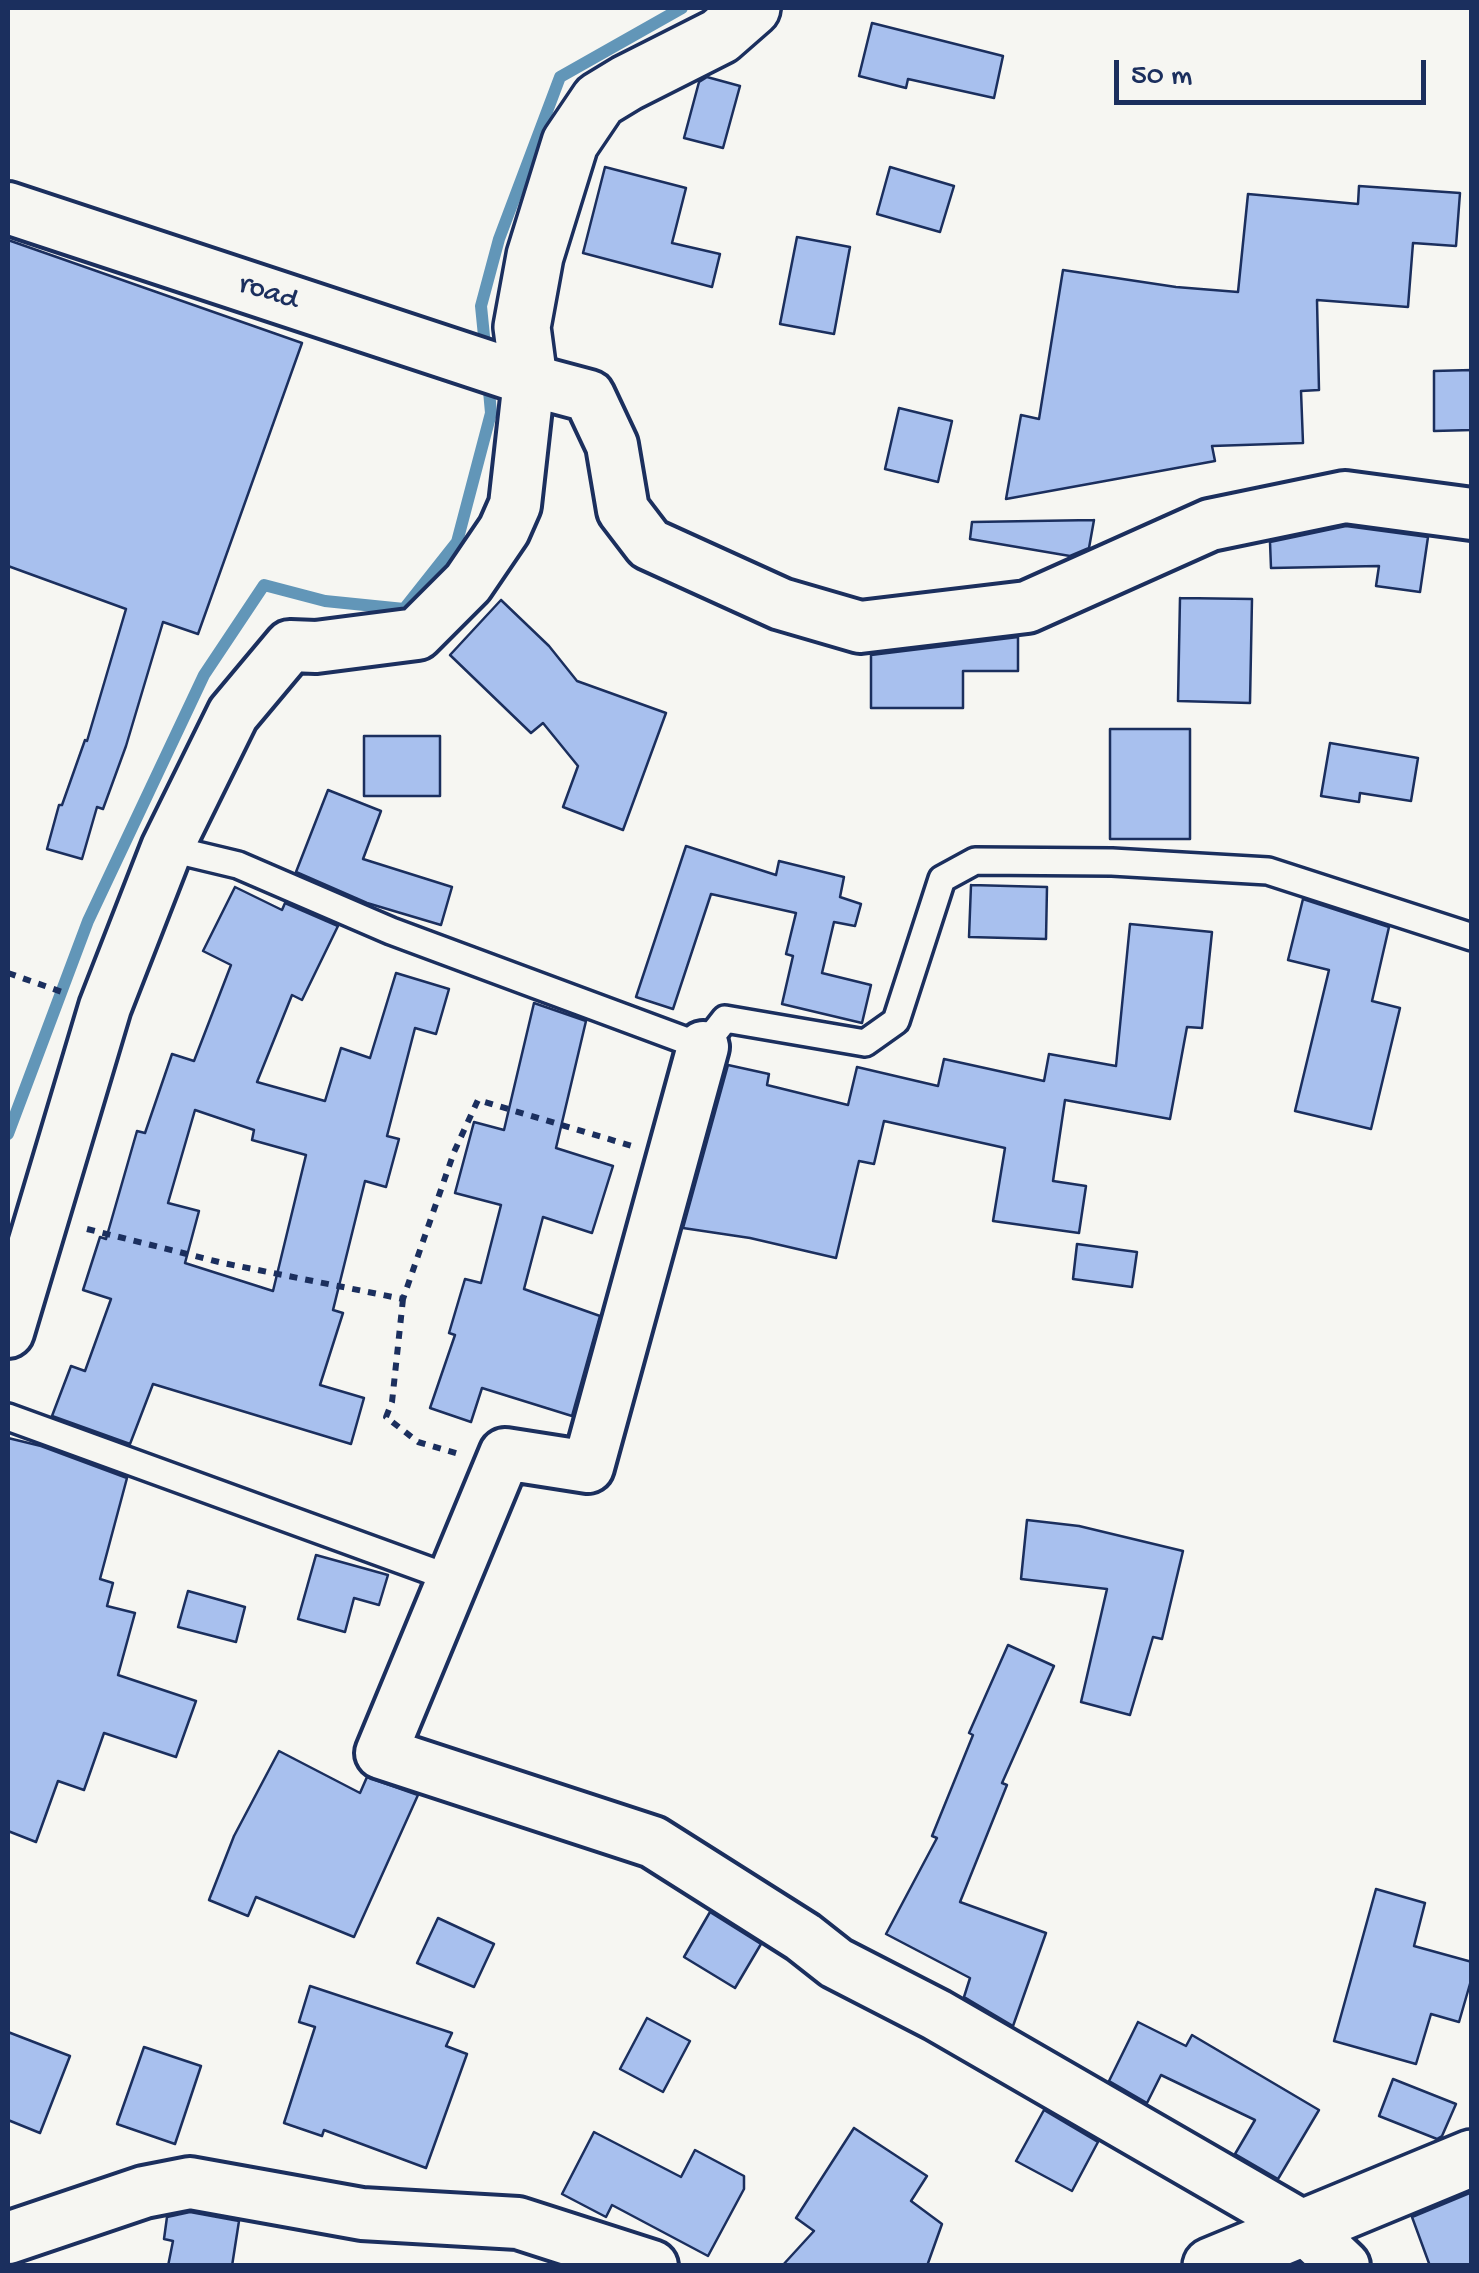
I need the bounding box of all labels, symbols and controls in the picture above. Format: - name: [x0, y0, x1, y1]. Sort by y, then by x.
- scale bar: [1119, 40, 1432, 102]
- text: 50 m: [1131, 60, 1192, 95]
- street label: road: [234, 268, 302, 320]

